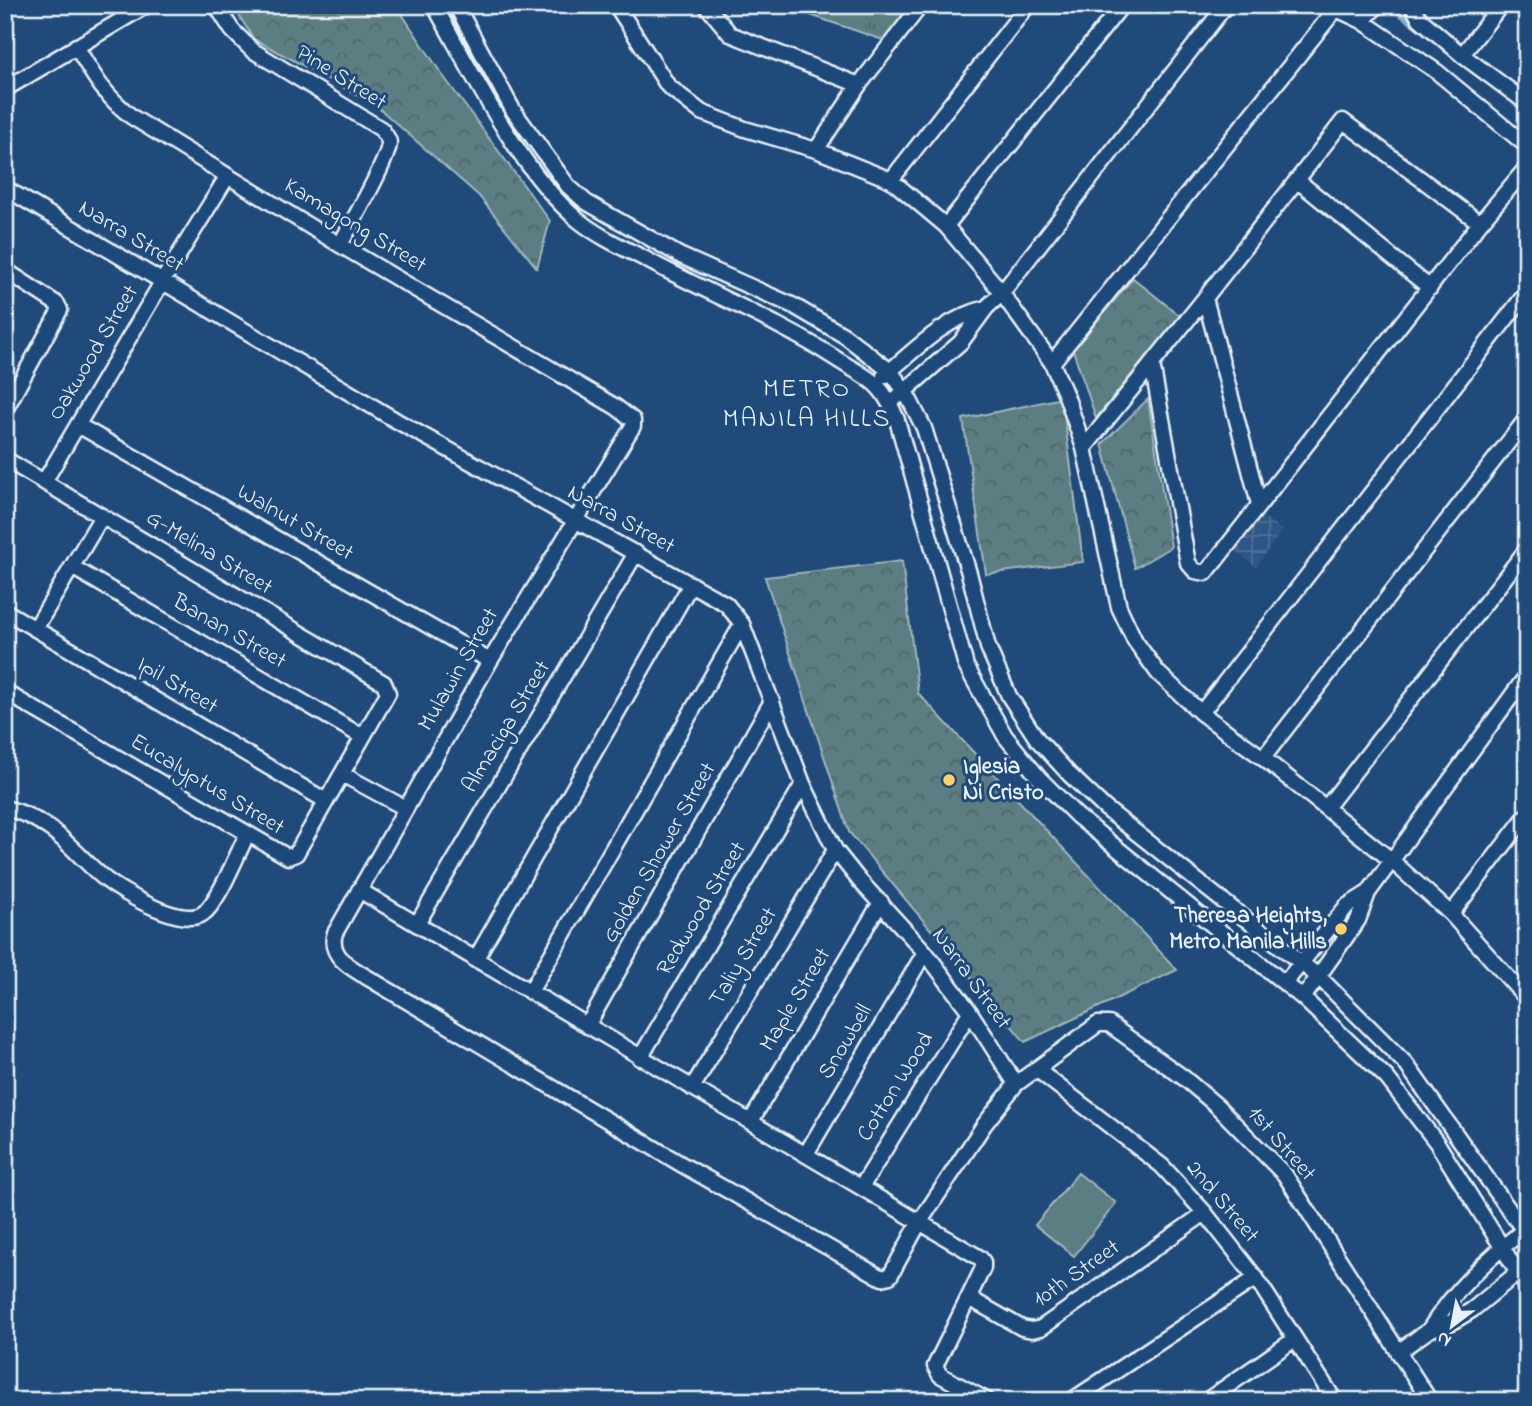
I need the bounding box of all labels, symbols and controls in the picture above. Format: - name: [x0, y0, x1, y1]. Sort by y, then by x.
- street label: Pine Street: [289, 37, 393, 119]
- street label: Kamagong Street: [277, 170, 433, 283]
- street label: Narra Street: [72, 192, 190, 282]
- street label: Oakwood Street: [40, 279, 148, 427]
- district label: METRO MANILA HILLS: [723, 371, 891, 439]
- street label: Walnut Street: [230, 476, 360, 570]
- street label: Narra Street: [561, 477, 681, 563]
- street label: G-Melina Street: [139, 502, 279, 604]
- street label: Banan Street: [165, 586, 292, 678]
- street label: Mulawin Street: [410, 602, 508, 738]
- street label: Ipil Street: [130, 649, 224, 723]
- street label: Almaciga Street: [454, 654, 561, 800]
- street label: Eucalyptus Street: [122, 726, 291, 846]
- place label: Iglesia Ni Cristo: [963, 751, 1044, 810]
- street label: Golden Shower Street: [595, 756, 725, 949]
- marker: Iglesia Ni Cristo: [941, 772, 957, 788]
- street label: Redwood Street: [649, 835, 755, 982]
- place label: Theresa Heights, Metro Manila Hills: [1169, 900, 1327, 959]
- street label: Taliy Street: [702, 901, 788, 1014]
- street label: Narra Street: [923, 921, 1019, 1037]
- marker: Theresa Heights, Metro Manila Hills: [1333, 921, 1349, 937]
- street label: Maple Street: [752, 942, 840, 1058]
- street label: Snowbell: [811, 998, 881, 1086]
- street label: Cotton Wood: [849, 1026, 943, 1148]
- street label: 1st Street: [1239, 1099, 1323, 1189]
- street label: 2nd Street: [1177, 1153, 1267, 1251]
- street label: 10th Street: [1027, 1232, 1127, 1316]
- north arrow: [1416, 1290, 1486, 1360]
- text: N: [1432, 1323, 1457, 1353]

